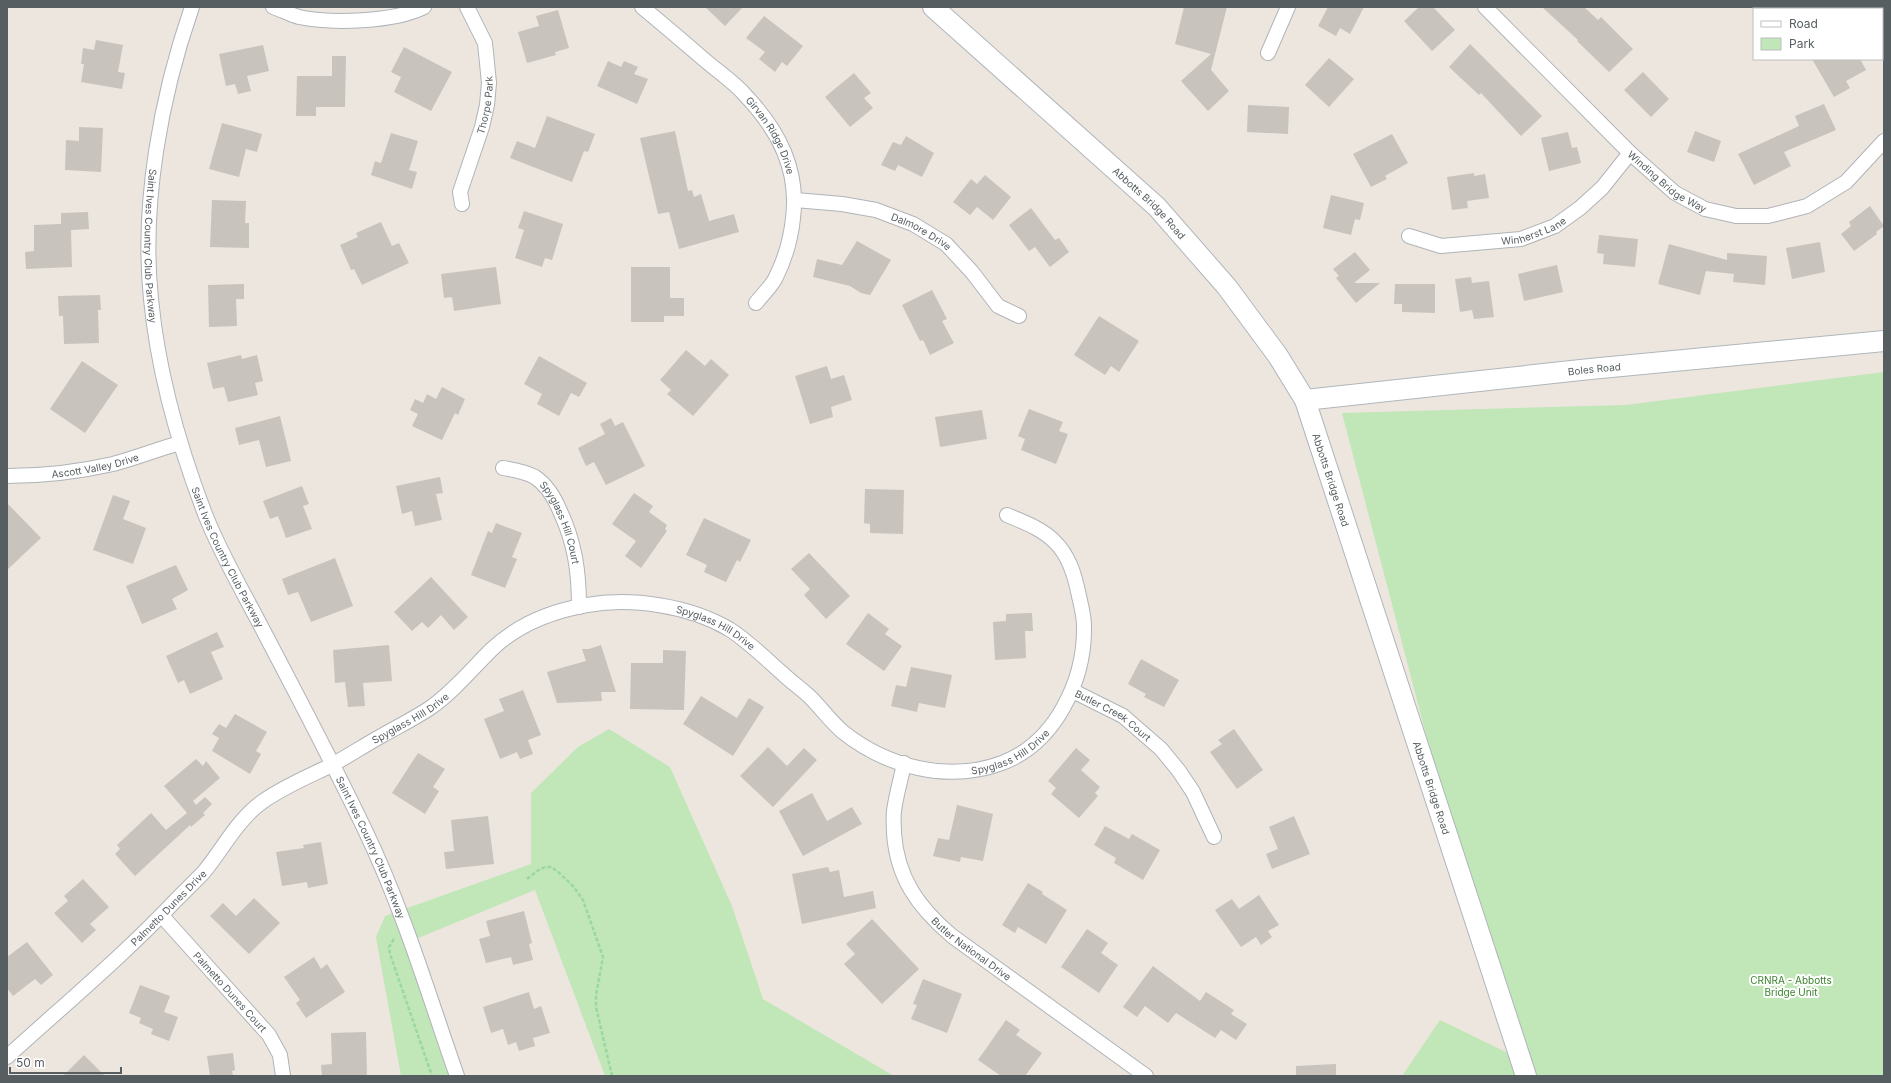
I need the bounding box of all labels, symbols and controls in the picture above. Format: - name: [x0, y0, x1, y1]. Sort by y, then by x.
- legend: [1753, 8, 1883, 60]
- text: Road: [1789, 16, 1818, 31]
- text: Park: [1789, 36, 1815, 51]
- street label: Thorpe Park: [474, 75, 495, 136]
- street label: Girvan Ridge Drive: [744, 94, 797, 176]
- street label: Winding Bridge Way: [1625, 148, 1709, 215]
- street label: Abbotts Bridge Road: [1110, 165, 1188, 241]
- street label: Saint Ives Country Club Parkway: [142, 168, 160, 324]
- street label: Dalmore Drive: [890, 210, 954, 252]
- street label: Winherst Lane: [1501, 214, 1568, 247]
- street label: Boles Road: [1567, 360, 1621, 377]
- street label: Abbotts Bridge Road: [1310, 432, 1352, 528]
- street label: Ascott Valley Drive: [51, 451, 140, 480]
- street label: Spyglass Hill Court: [538, 479, 582, 566]
- street label: Saint Ives Country Club Parkway: [189, 485, 267, 630]
- street label: Spyglass Hill Drive: [675, 603, 758, 652]
- street label: Butler Creek Court: [1073, 687, 1154, 744]
- street label: Spyglass Hill Drive: [370, 690, 451, 746]
- street label: Spyglass Hill Drive: [970, 727, 1052, 777]
- street label: Abbotts Bridge Road: [1411, 740, 1453, 836]
- street label: Saint Ives Country Club Parkway: [334, 774, 408, 921]
- street label: Palmetto Dunes Drive: [128, 867, 209, 948]
- street label: Butler National Drive: [929, 914, 1014, 983]
- street label: Palmetto Dunes Court: [191, 949, 270, 1035]
- park label: CRNRA - Abbotts Bridge Unit: [1750, 974, 1832, 998]
- scale bar: [10, 1049, 121, 1075]
- text: 50 m: [16, 1055, 45, 1070]

